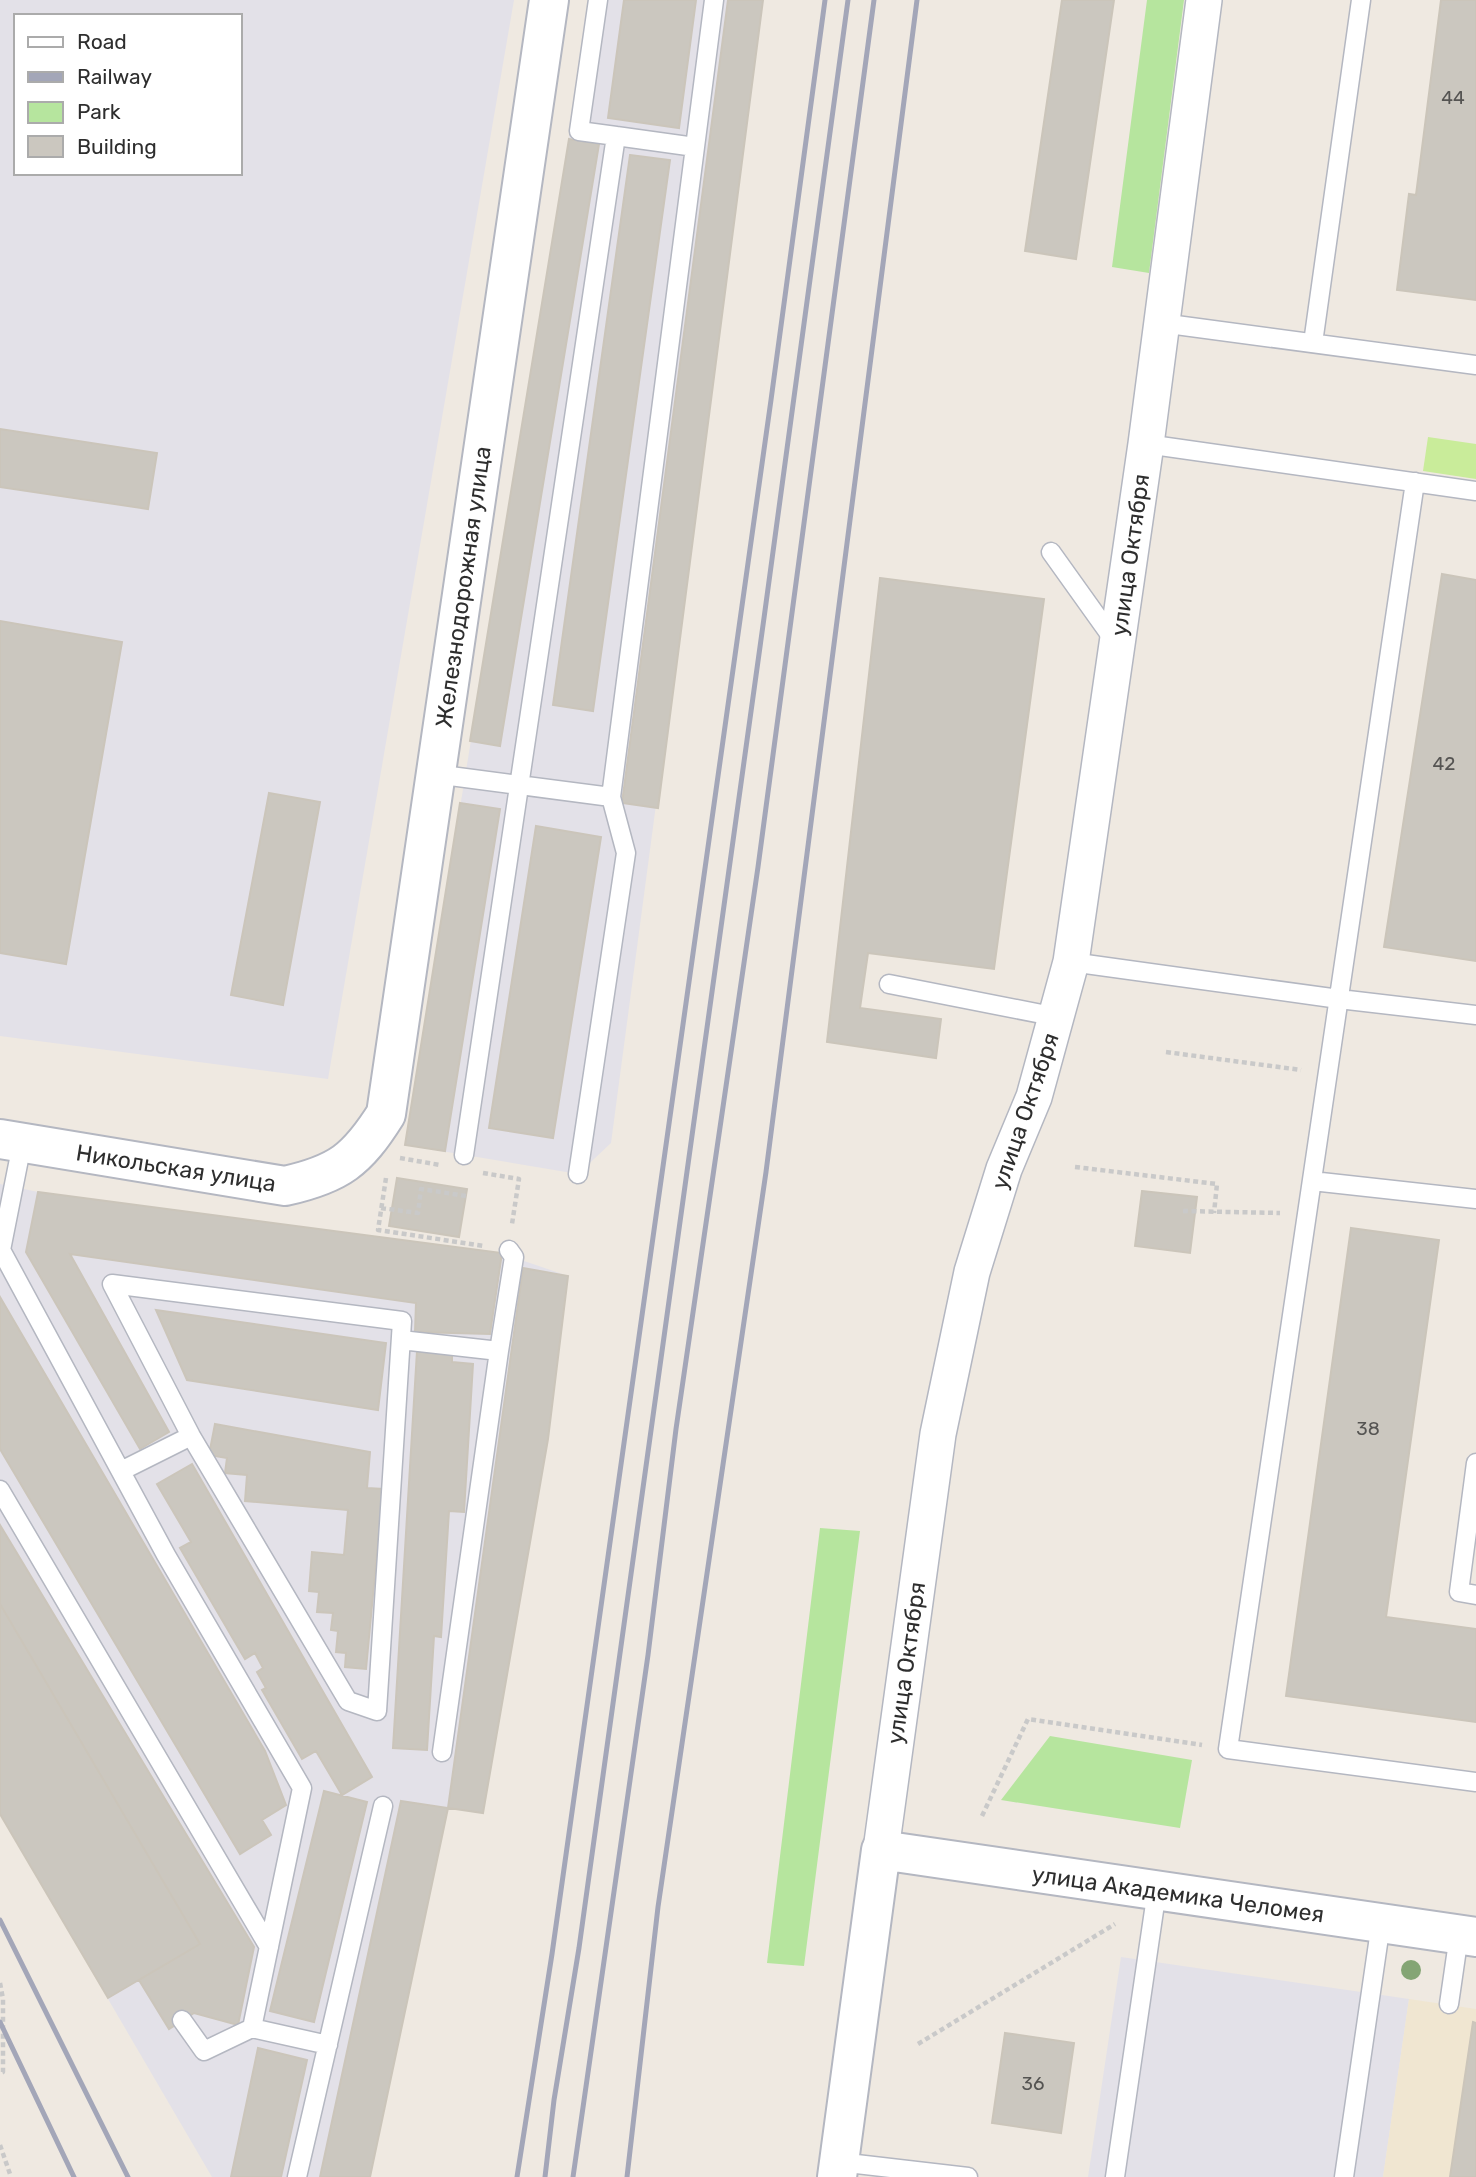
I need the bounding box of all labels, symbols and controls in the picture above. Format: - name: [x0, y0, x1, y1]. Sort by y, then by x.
- legend: [14, 14, 242, 175]
- text: Road: [77, 29, 127, 54]
- text: Railway: [77, 64, 152, 89]
- house number: 44: [1441, 86, 1465, 109]
- text: Park: [77, 99, 121, 124]
- text: Building: [77, 134, 157, 159]
- street label: Железнодорожная улица: [429, 444, 497, 730]
- street label: улица Октября: [1105, 472, 1155, 638]
- house number: 42: [1433, 752, 1455, 775]
- street label: улица Октября: [985, 1029, 1065, 1193]
- street label: Никольская улица: [74, 1138, 278, 1198]
- house number: 38: [1356, 1417, 1380, 1440]
- street label: улица Октября: [881, 1580, 931, 1746]
- street label: улица Академика Челомея: [1030, 1860, 1326, 1928]
- house number: 36: [1022, 2072, 1044, 2095]

